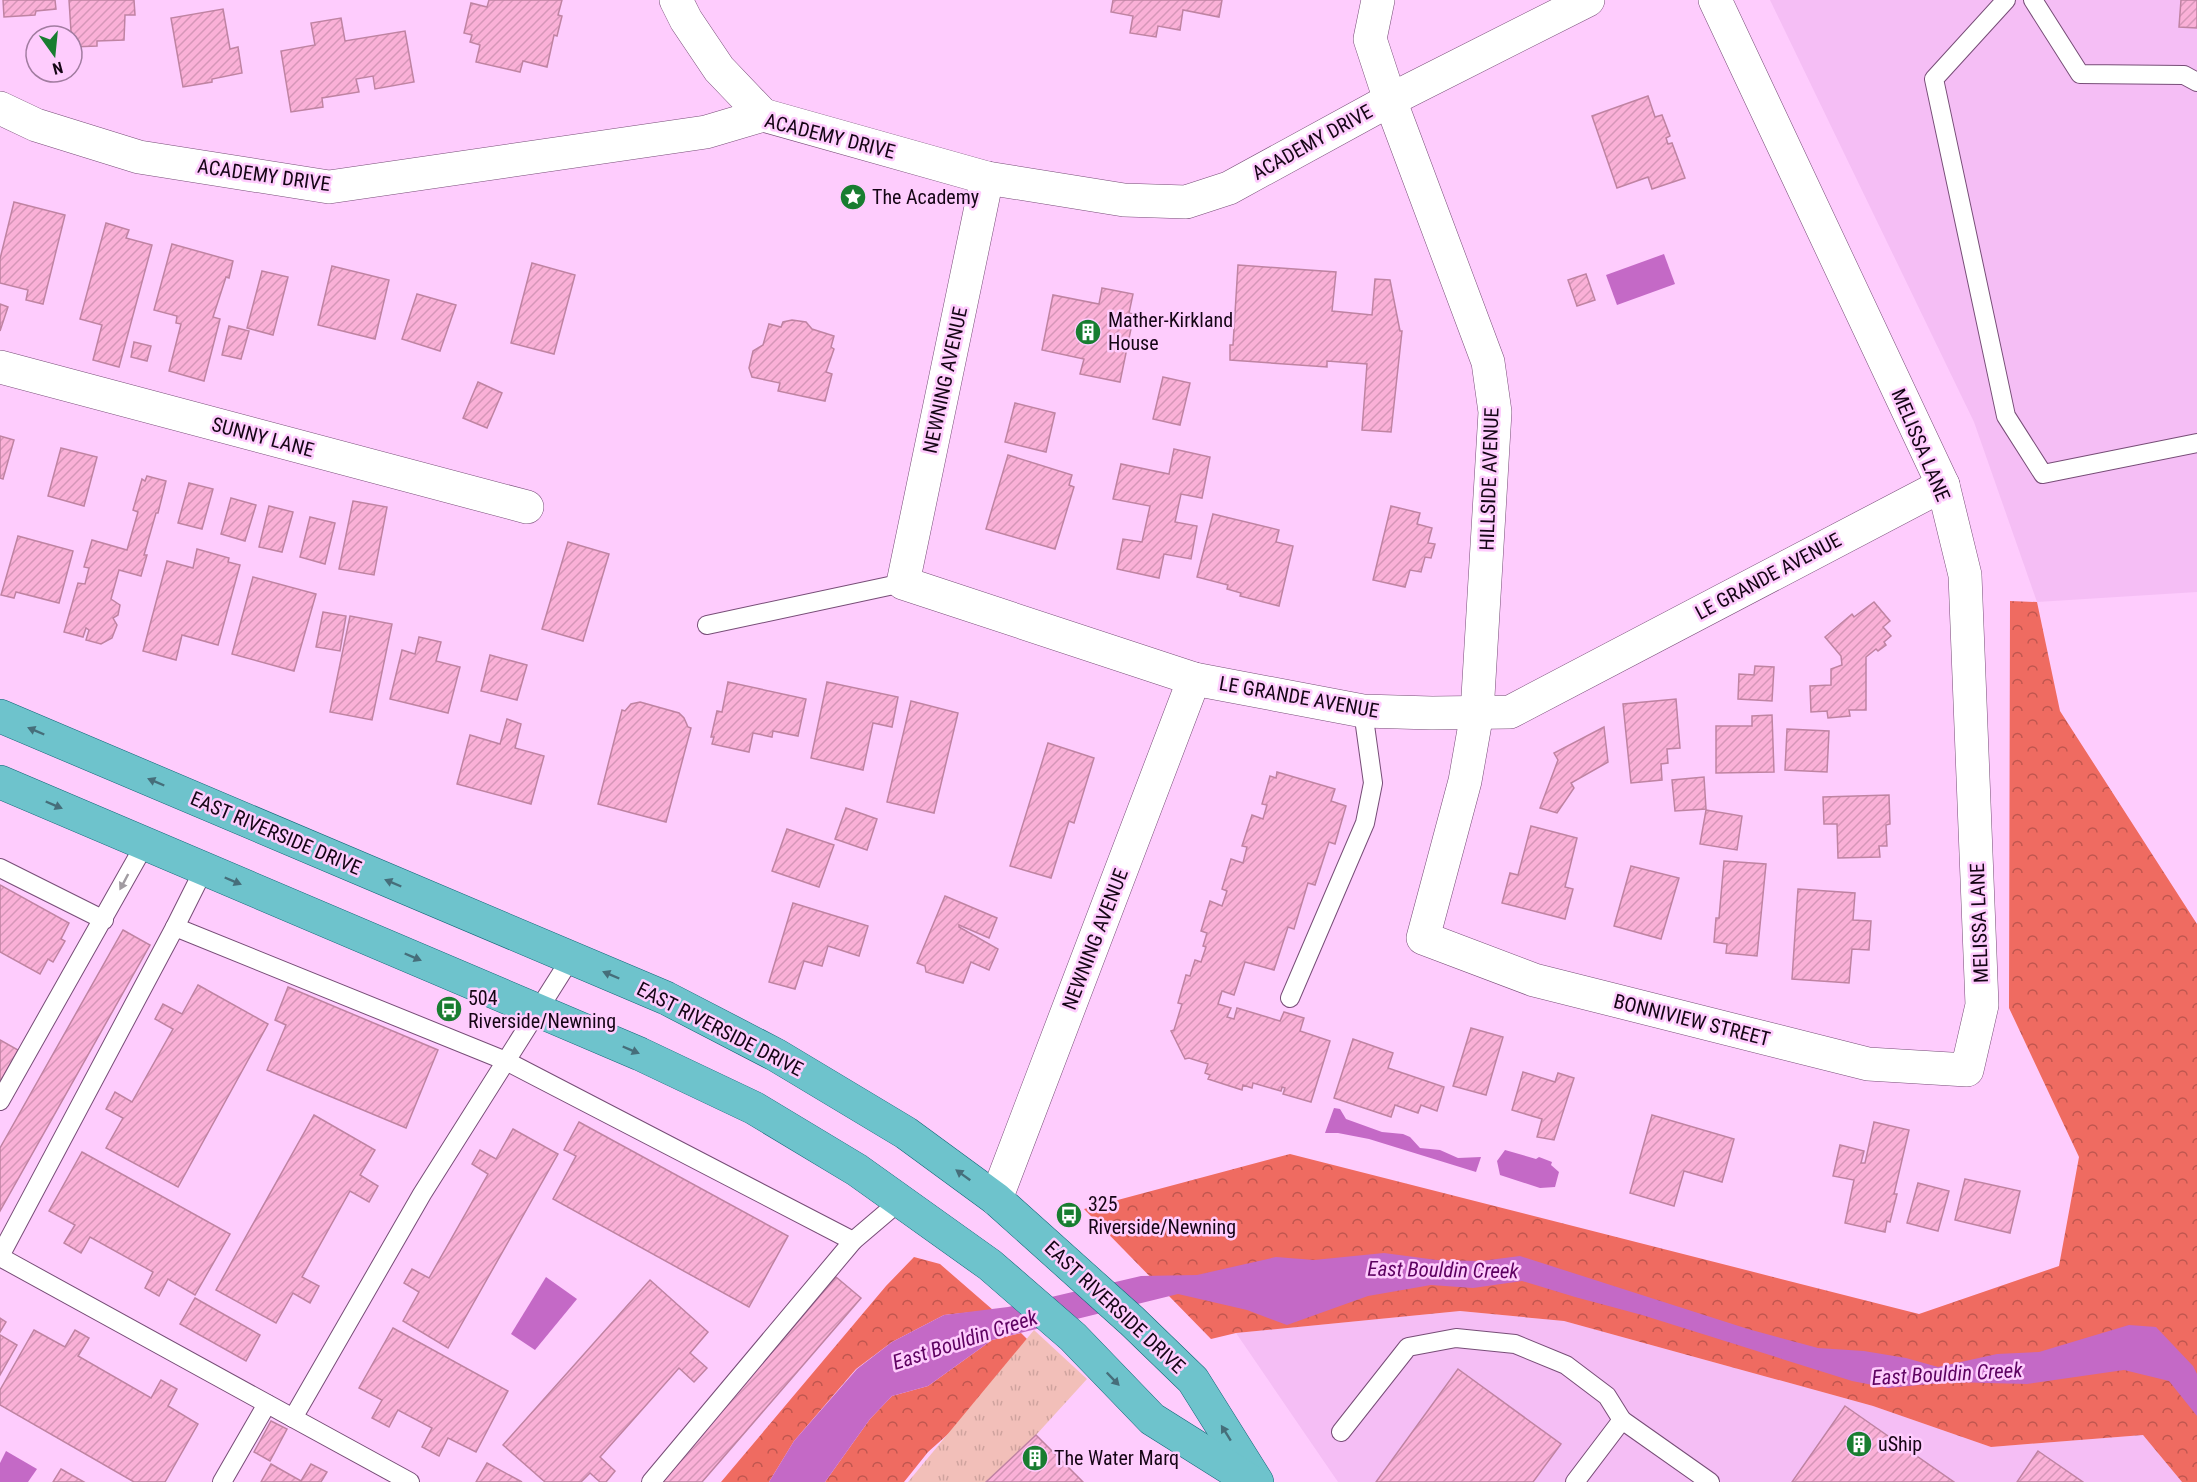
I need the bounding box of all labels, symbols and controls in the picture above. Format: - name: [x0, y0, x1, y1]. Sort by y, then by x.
- north arrow: [24, 24, 84, 84]
- text: N: [51, 58, 65, 78]
- street label: ACADEMY DRIVE: [1248, 99, 1376, 185]
- street label: ACADEMY DRIVE: [762, 108, 898, 164]
- street label: ACADEMY DRIVE: [196, 154, 332, 196]
- place icon: The Academy: [838, 182, 868, 212]
- place label: The Academy: [872, 185, 979, 209]
- street label: NEWNING AVENUE: [918, 305, 972, 455]
- place label: Mather-Kirkland House: [1108, 308, 1233, 355]
- building icon: Mather-Kirkland House: [1073, 317, 1103, 347]
- street label: MELISSA LANE: [1887, 385, 1956, 505]
- street label: HILLSIDE AVENUE: [1475, 407, 1503, 551]
- street label: SUNNY LANE: [209, 412, 317, 462]
- street label: LE GRANDE AVENUE: [1691, 527, 1845, 625]
- street label: LE GRANDE AVENUE: [1217, 671, 1381, 723]
- one-way arrow: [27, 726, 45, 735]
- one-way arrow: [146, 777, 164, 787]
- street label: EAST RIVERSIDE DRIVE: [187, 786, 365, 880]
- one-way arrow: [45, 800, 63, 810]
- street label: MELISSA LANE: [1965, 863, 1993, 983]
- street label: NEWNING AVENUE: [1057, 865, 1133, 1013]
- one-way arrow: [119, 873, 129, 890]
- one-way arrow: [225, 876, 243, 886]
- one-way arrow: [384, 878, 402, 888]
- one-way arrow: [404, 952, 422, 962]
- one-way arrow: [602, 970, 620, 980]
- street label: EAST RIVERSIDE DRIVE: [633, 977, 807, 1081]
- place label: 504 Riverside/Newning: [468, 986, 616, 1033]
- street label: BONNIVIEW STREET: [1611, 989, 1773, 1051]
- bus stop icon: 504 Riverside/Newning: [434, 994, 464, 1024]
- one-way arrow: [622, 1045, 640, 1055]
- one-way arrow: [955, 1169, 970, 1181]
- place label: 325 Riverside/Newning: [1088, 1192, 1236, 1239]
- bus stop icon: 325 Riverside/Newning: [1054, 1200, 1084, 1230]
- street label: EAST RIVERSIDE DRIVE: [1040, 1236, 1190, 1378]
- water label: East Bouldin Creek: [1367, 1257, 1520, 1283]
- water label: East Bouldin Creek: [889, 1305, 1041, 1375]
- water label: East Bouldin Creek: [1871, 1358, 2024, 1390]
- one-way arrow: [1106, 1372, 1120, 1386]
- one-way arrow: [1220, 1425, 1232, 1441]
- building icon: uShip: [1844, 1429, 1874, 1459]
- place label: uShip: [1878, 1432, 1922, 1456]
- building icon: The Water Marq: [1020, 1443, 1050, 1473]
- place label: The Water Marq: [1054, 1446, 1179, 1470]

